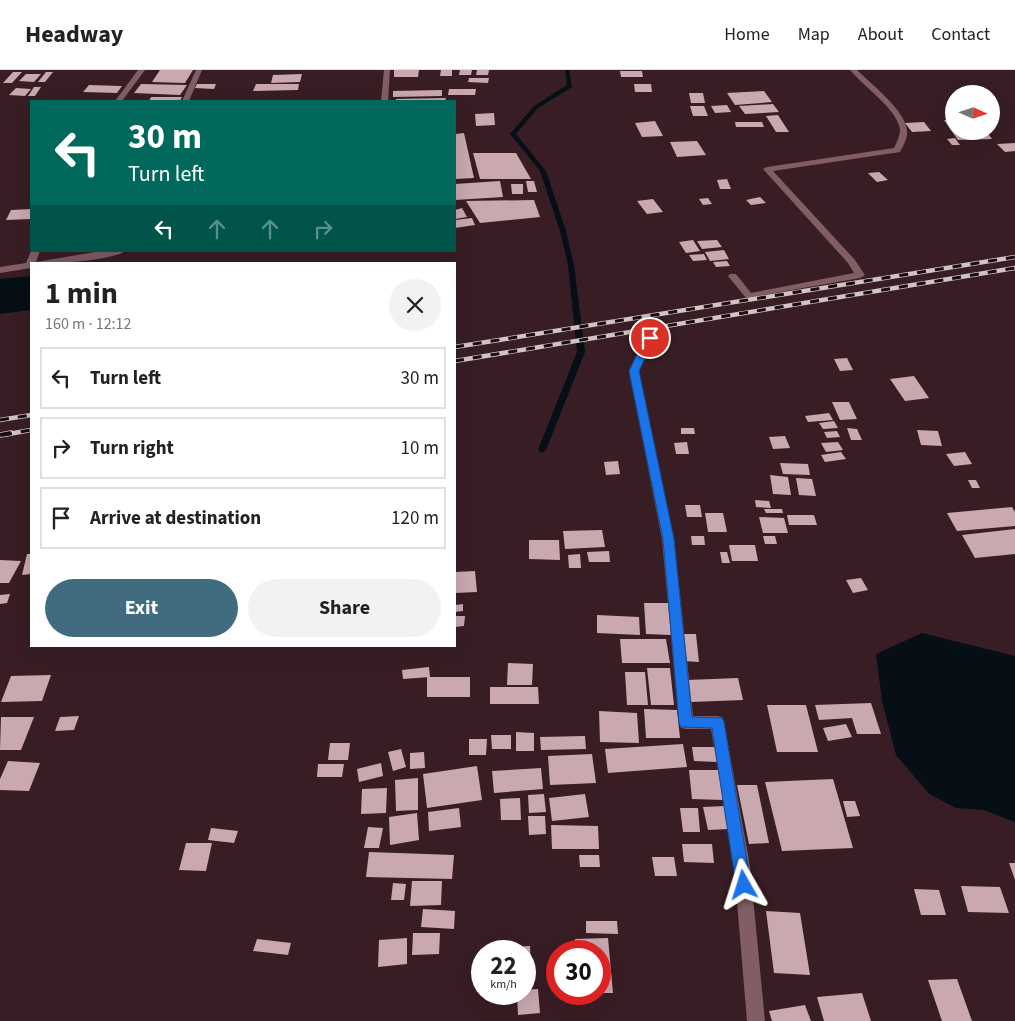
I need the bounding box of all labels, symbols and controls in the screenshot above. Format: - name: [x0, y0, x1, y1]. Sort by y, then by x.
- text: Headway: [25, 17, 123, 52]
- text: Home: [724, 22, 770, 47]
- text: Map: [798, 22, 830, 47]
- text: About: [858, 22, 903, 47]
- text: Contact: [931, 22, 990, 47]
- north arrow: [945, 85, 1000, 140]
- map controls: [945, 85, 1000, 140]
- text: 30 m: [128, 112, 202, 162]
- icon: left: [45, 120, 110, 185]
- text: Turn left: [128, 158, 204, 190]
- icon: left: [150, 215, 178, 243]
- icon: ahead: [203, 215, 231, 243]
- icon: ahead: [256, 215, 284, 243]
- icon: right: [309, 215, 337, 243]
- text: 1 min: [45, 272, 118, 315]
- button: close: [389, 279, 441, 331]
- text: 160 m · 12:12: [45, 313, 132, 335]
- pin: [629, 317, 671, 359]
- icon: arrive: [636, 324, 664, 352]
- icon: left: [47, 364, 75, 392]
- text: Turn left: [90, 365, 161, 392]
- text: 30 m: [401, 365, 439, 392]
- icon: right: [47, 434, 75, 462]
- text: Turn right: [90, 435, 174, 462]
- text: 10 m: [401, 435, 439, 462]
- icon: arrive: [47, 504, 75, 532]
- text: Arrive at destination: [90, 505, 261, 532]
- text: 120 m: [391, 505, 439, 532]
- button: Exit: [45, 579, 238, 637]
- button: Share: [248, 579, 441, 637]
- position arrow: [717, 858, 769, 910]
- speed limit sign: 30: [546, 940, 611, 1005]
- text: 22: [490, 948, 517, 984]
- text: km/h: [490, 976, 517, 993]

